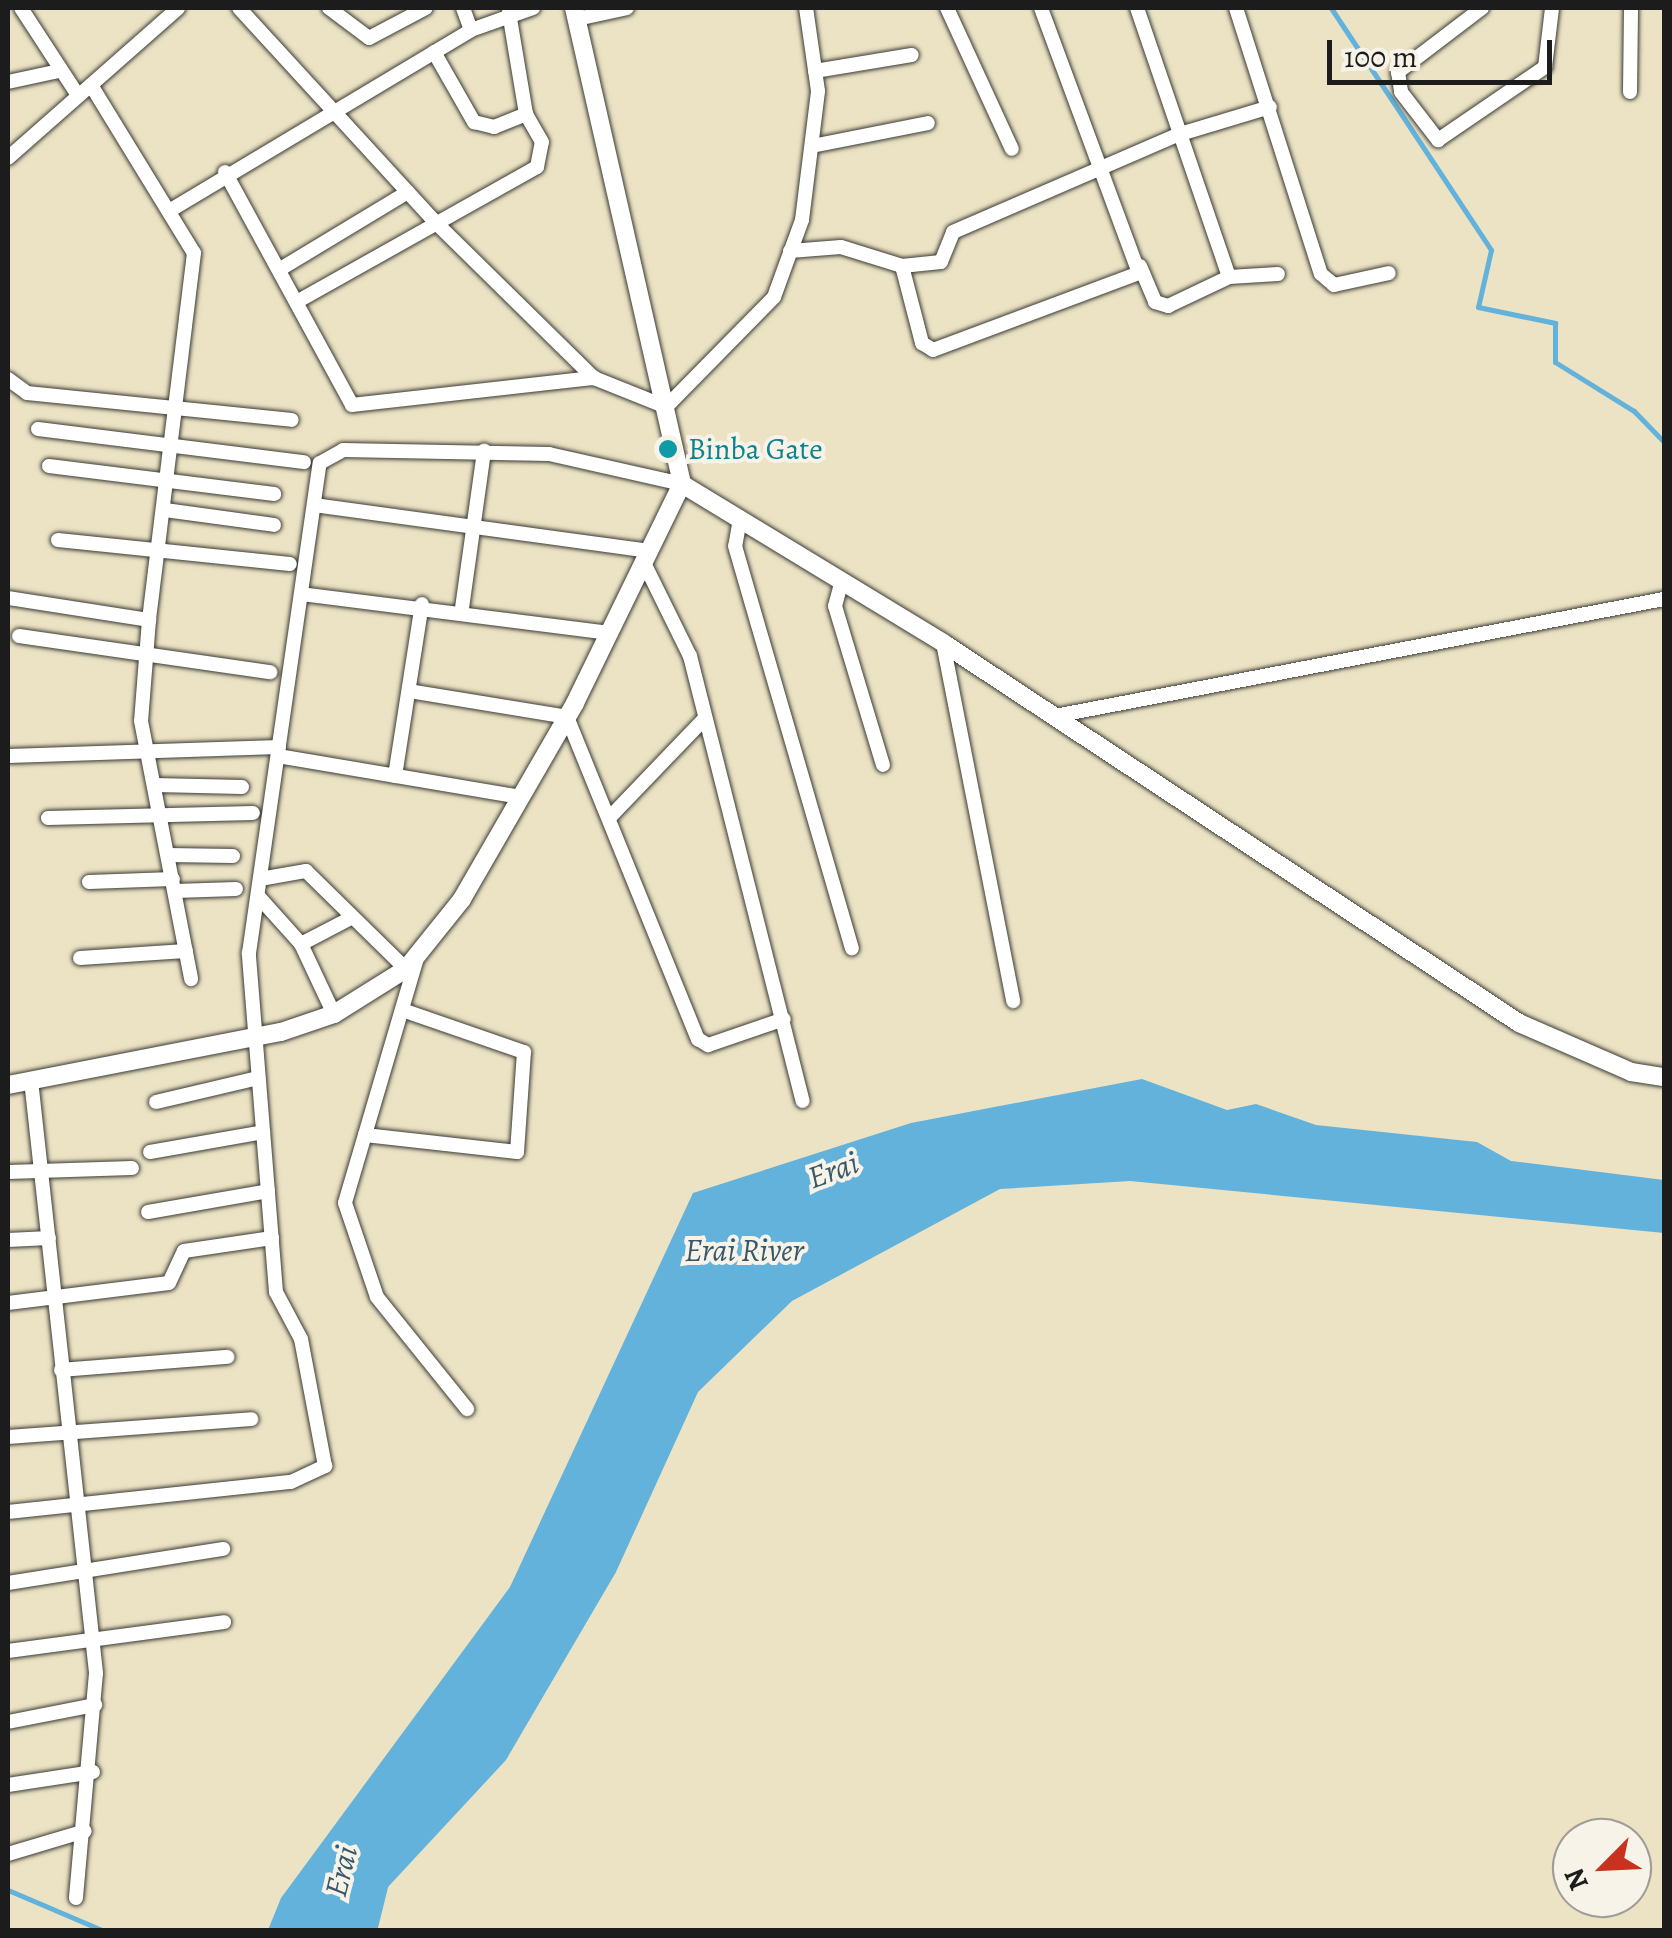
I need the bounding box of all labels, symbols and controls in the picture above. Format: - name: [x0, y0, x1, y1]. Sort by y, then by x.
- scale bar: [1332, 20, 1557, 82]
- text: 100 m: [1344, 37, 1417, 77]
- place label: Binba Gate: [688, 431, 823, 467]
- marker: Binba Gate: [657, 438, 679, 460]
- water label: Erai: [802, 1143, 864, 1197]
- water label: Erai River: [685, 1231, 803, 1269]
- north arrow: [1552, 1818, 1652, 1918]
- water label: Erai: [316, 1842, 366, 1900]
- text: N: [1555, 1862, 1598, 1896]

